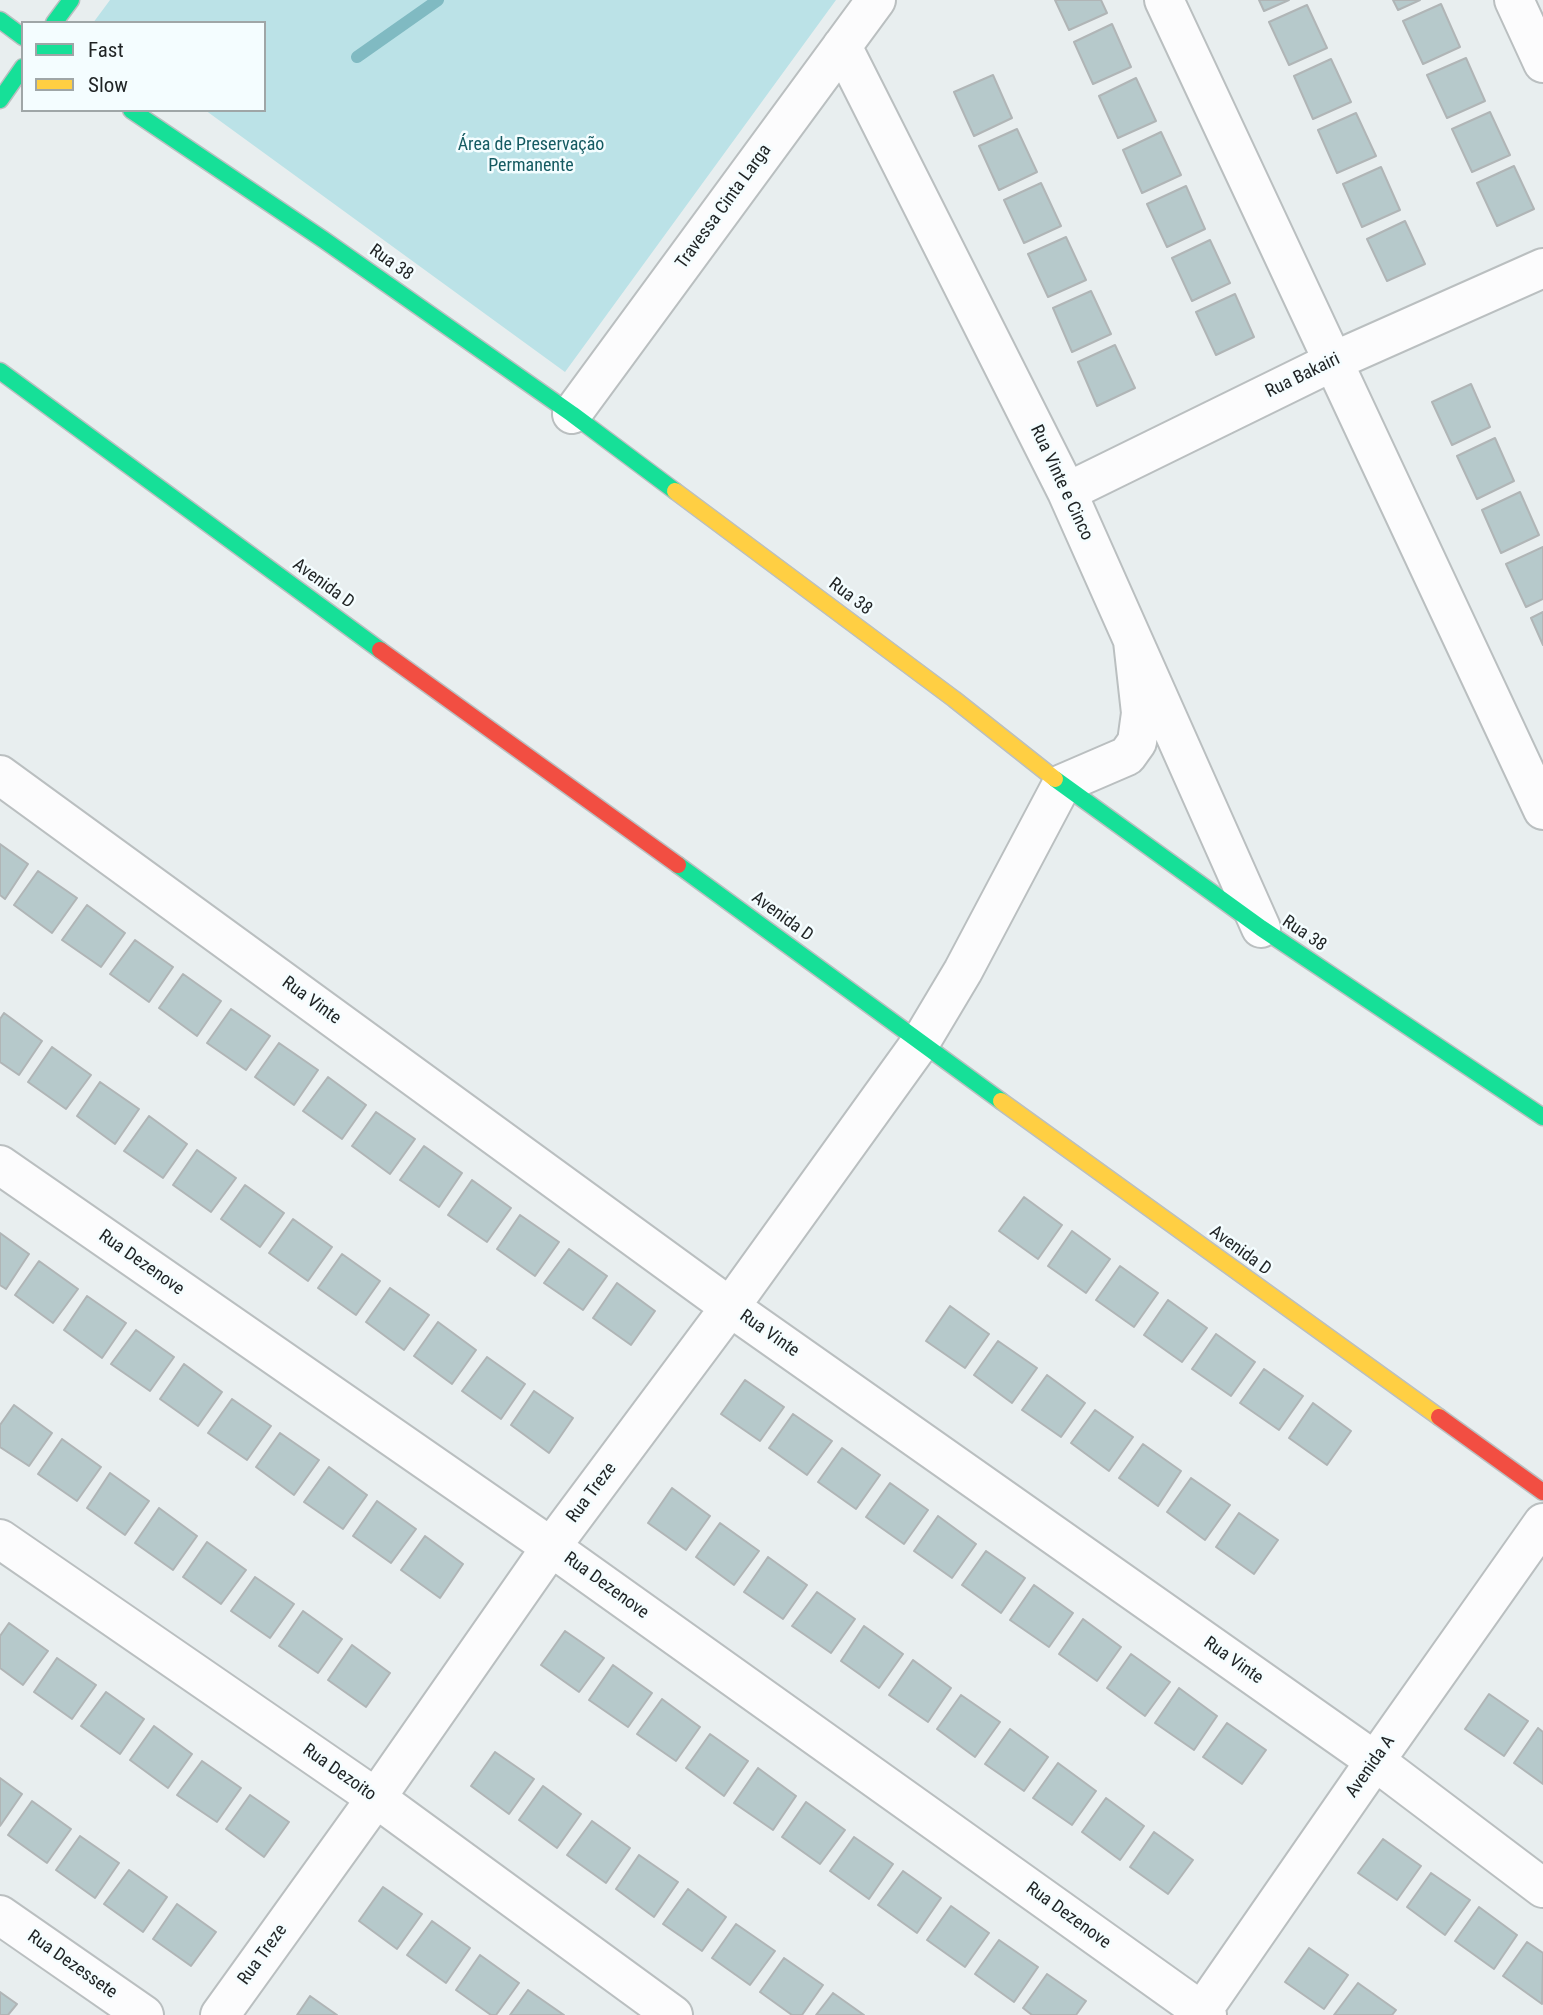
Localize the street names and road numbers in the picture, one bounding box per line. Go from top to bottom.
street label: Travessa Cinta Larga [672,141,776,273]
street label: Rua 38 [365,240,417,286]
street label: Rua Bakairi [1262,349,1344,403]
street label: Rua Vinte e Cinco [1025,422,1097,544]
street label: Avenida D [288,554,358,614]
street label: Rua 38 [824,574,876,620]
street label: Avenida D [747,887,817,947]
street label: Rua 38 [1278,911,1330,957]
street label: Rua Vinte [277,972,345,1030]
street label: Avenida D [1205,1221,1275,1281]
street label: Rua Dezenove [94,1226,188,1300]
street label: Rua Vinte [735,1306,803,1362]
street label: Rua Treze [562,1459,622,1527]
street label: Rua Dezenove [559,1548,653,1624]
street label: Rua Vinte [1199,1633,1267,1689]
street label: Avenida A [1342,1732,1400,1802]
street label: Rua Dezoito [298,1740,380,1806]
street label: Rua Dezenove [1021,1878,1115,1954]
street label: Rua Treze [234,1920,292,1990]
street label: Rua Dezessete [23,1926,121,2004]

